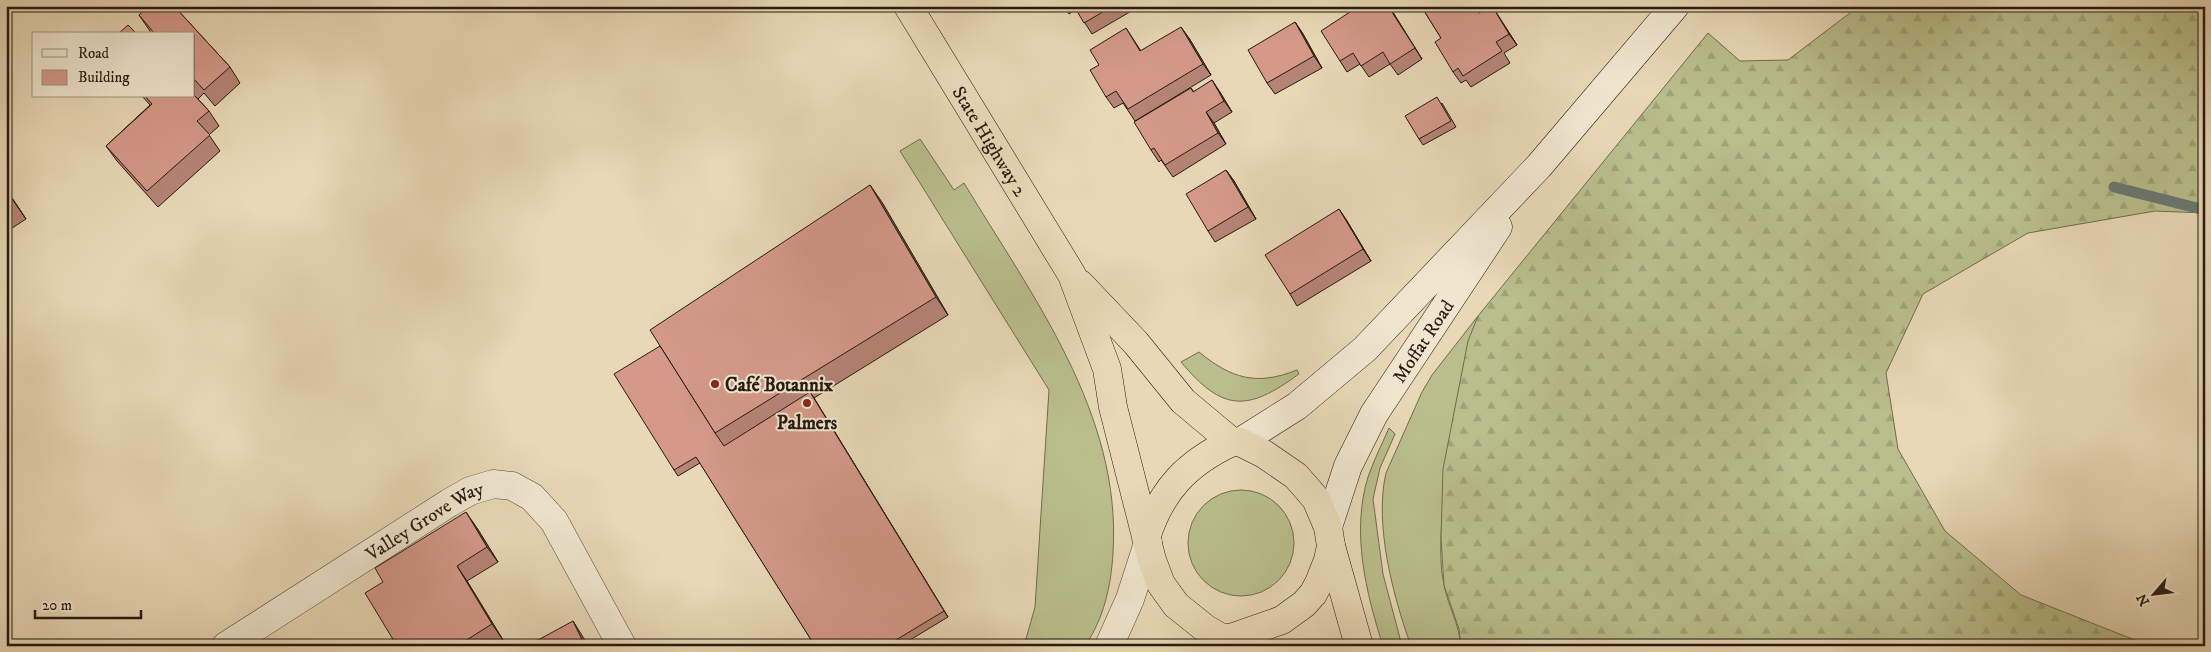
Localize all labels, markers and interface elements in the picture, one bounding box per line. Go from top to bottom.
legend [32,32,195,98]
text: Road [78,44,110,63]
text: Building [78,68,130,87]
street label: State Highway 2 [947,82,1032,201]
street label: Moffat Road [1388,296,1460,388]
place label: Café Botannix [725,374,834,397]
marker: Café Botannix [709,378,721,390]
marker: Palmers [801,397,813,409]
place label: Palmers [777,412,838,435]
street label: Valley Grove Way [361,477,487,567]
north arrow [2128,570,2178,620]
scale bar [35,587,141,619]
text: N [2133,590,2154,609]
text: 20 m [42,596,72,615]

